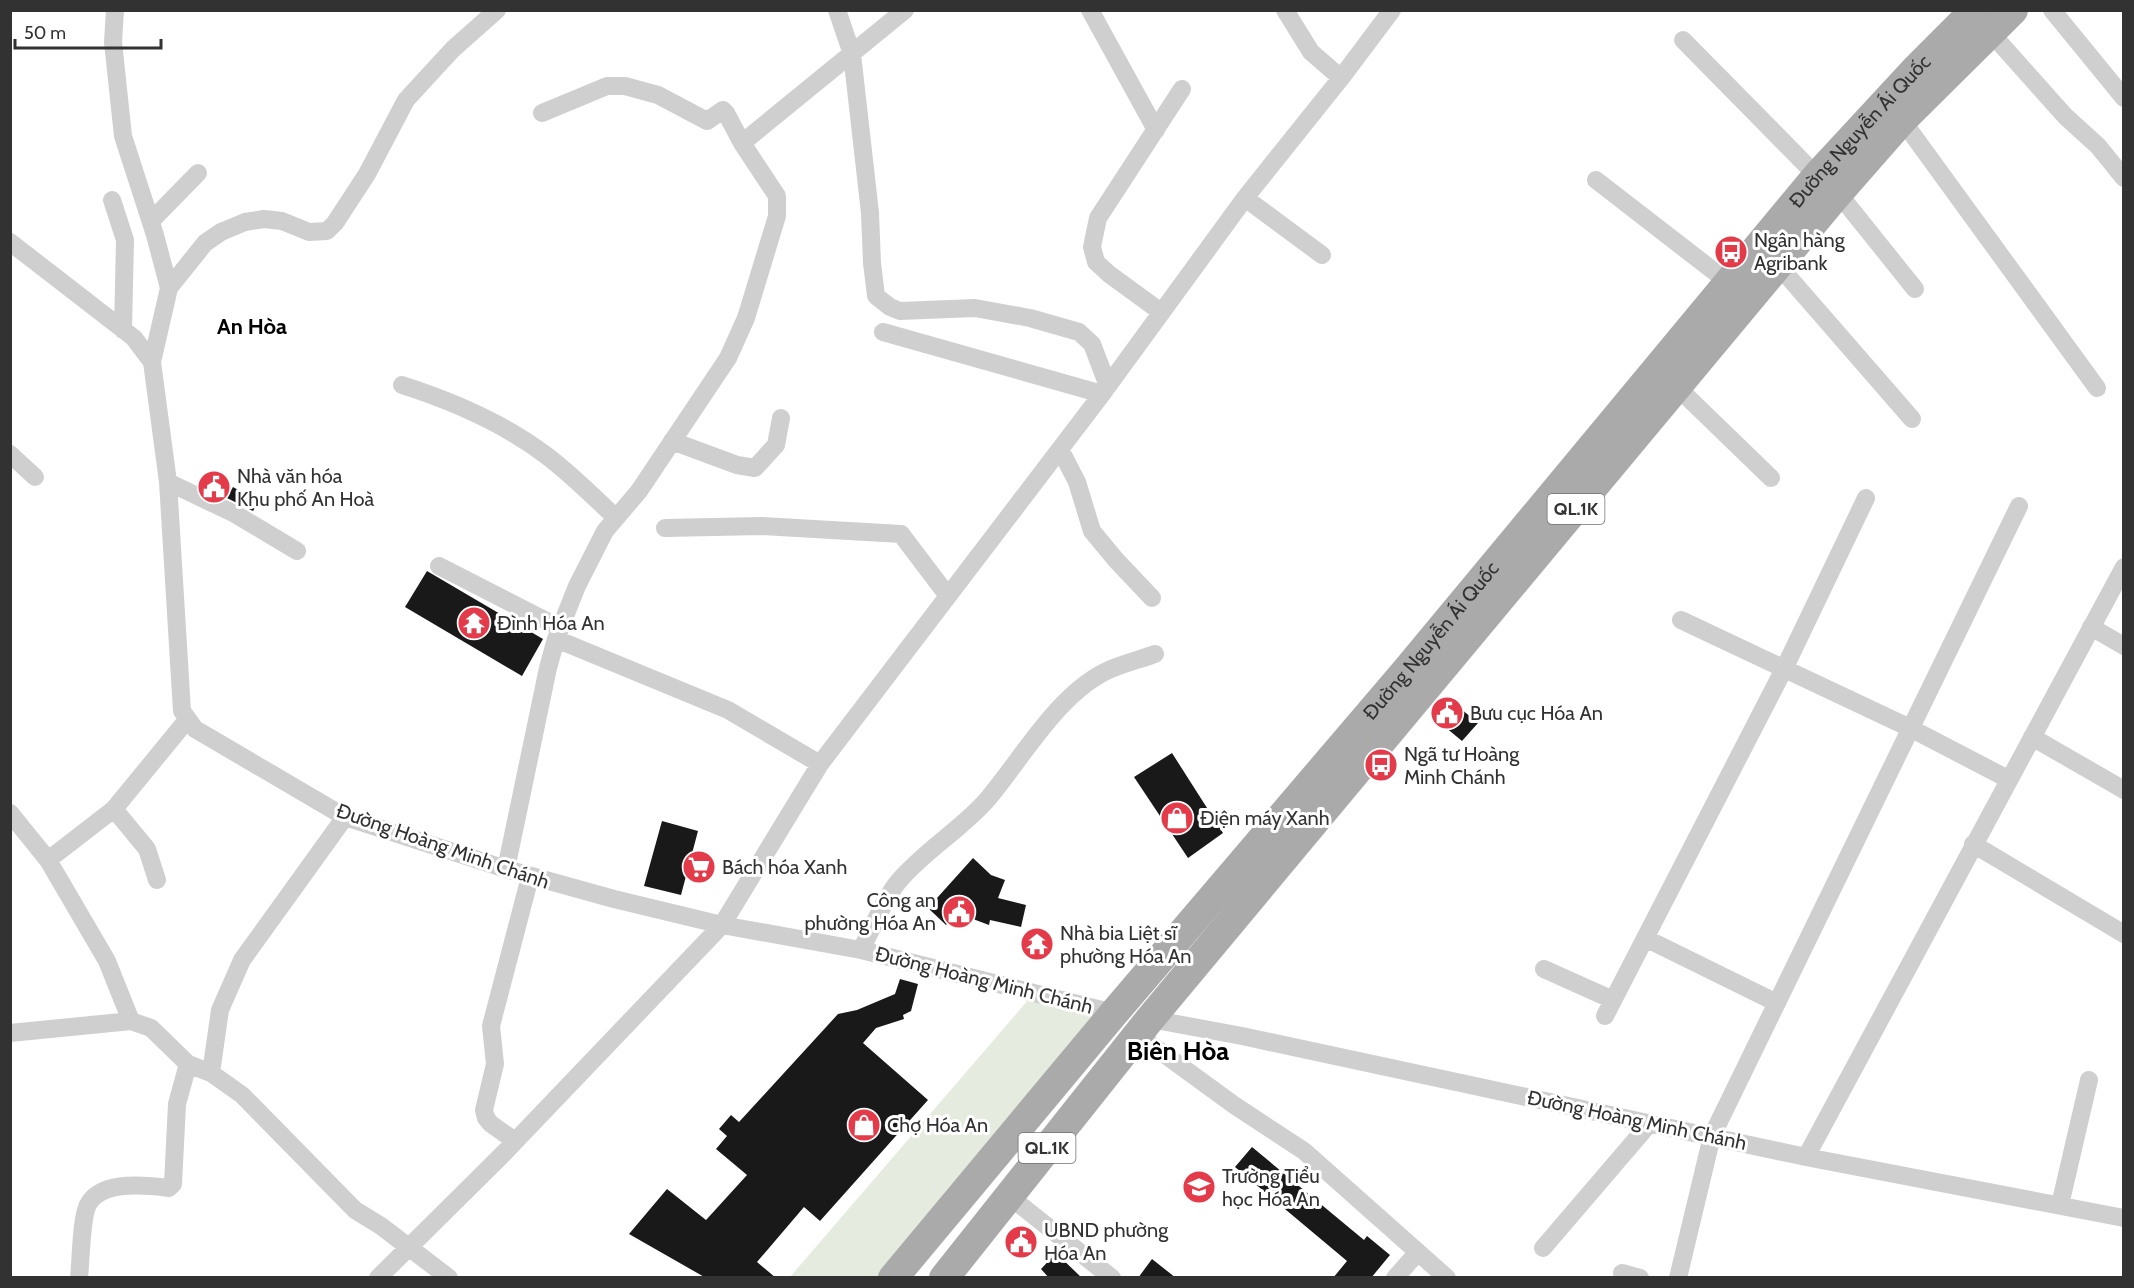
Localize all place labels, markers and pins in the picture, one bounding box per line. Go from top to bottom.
place label: Ngân hàng Agribank [1754,228,1846,275]
bus stop icon: Ngân hàng Agribank [1713,234,1749,270]
place label: Nhà văn hóa Khu phố An Hoà [237,464,374,511]
public building icon: Nhà văn hóa Khu phố An Hoà [196,469,232,505]
temple icon: Đình Hóa An [456,605,492,641]
place label: Đình Hóa An [497,611,605,635]
public building icon: Bưu cục Hóa An [1429,695,1465,731]
place label: Bưu cục Hóa An [1470,701,1603,725]
place label: Ngã tư Hoàng Minh Chánh [1404,742,1520,789]
bus stop icon: Ngã tư Hoàng Minh Chánh [1363,747,1399,783]
shop icon: Điện máy Xanh [1159,800,1195,836]
place label: Điện máy Xanh [1200,806,1330,830]
supermarket icon: Bách hóa Xanh [681,849,717,885]
place label: Bách hóa Xanh [722,855,847,879]
place label: Công an phường Hóa An [804,888,936,935]
public building icon: Công an phường Hóa An [941,894,977,930]
place label: Nhà bia Liệt sĩ phường Hóa An [1060,921,1192,968]
temple icon: Nhà bia Liệt sĩ phường Hóa An [1019,926,1055,962]
shop icon: Chợ Hóa An [846,1107,882,1143]
place label: Chợ Hóa An [887,1113,988,1137]
place label: Trường Tiểu học Hóa An [1222,1164,1320,1211]
school or university icon: Trường Tiểu học Hóa An [1181,1169,1217,1205]
place label: UBND phường Hóa An [1044,1218,1169,1265]
public building icon: UBND phường Hóa An [1003,1224,1039,1260]

